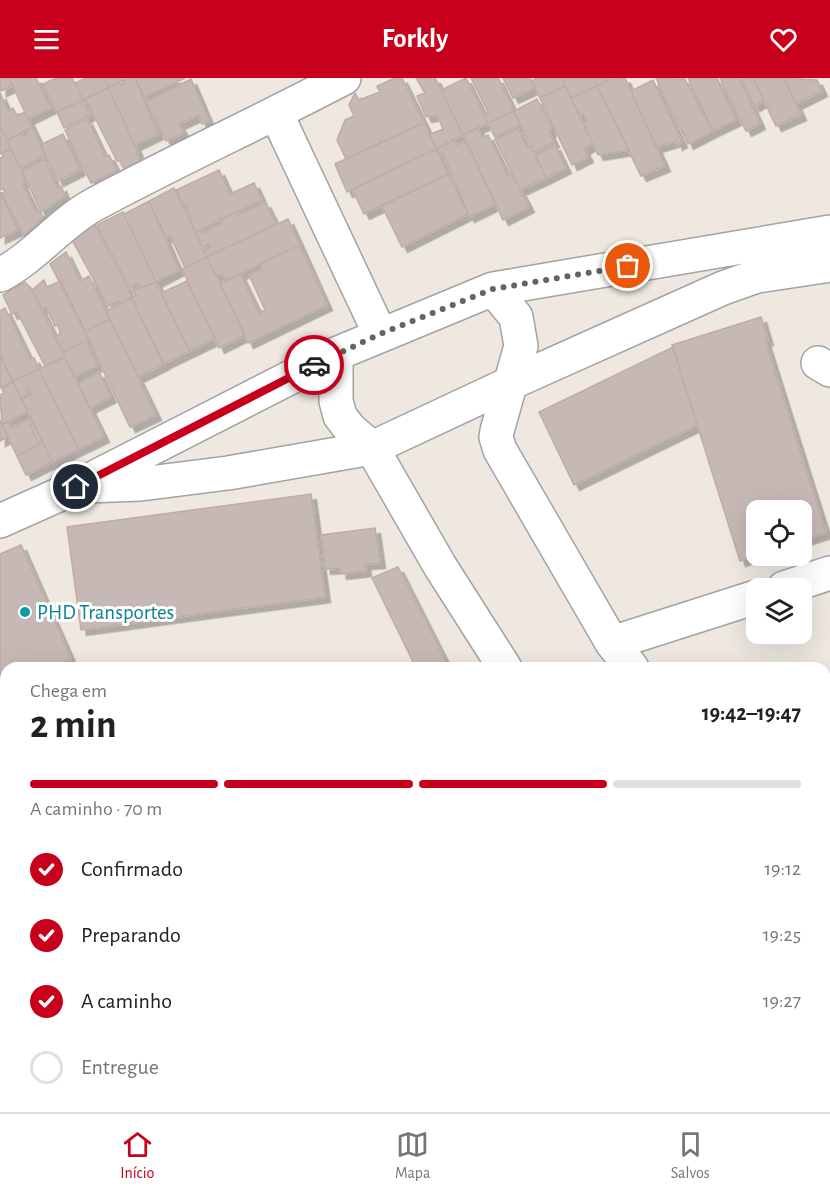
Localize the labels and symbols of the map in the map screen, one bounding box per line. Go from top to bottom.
pin [602,240,653,291]
courier [284,335,344,395]
pin [50,461,101,512]
place label: PHD Transportes [37,602,174,623]
marker: PHD Transportes [18,605,32,619]

